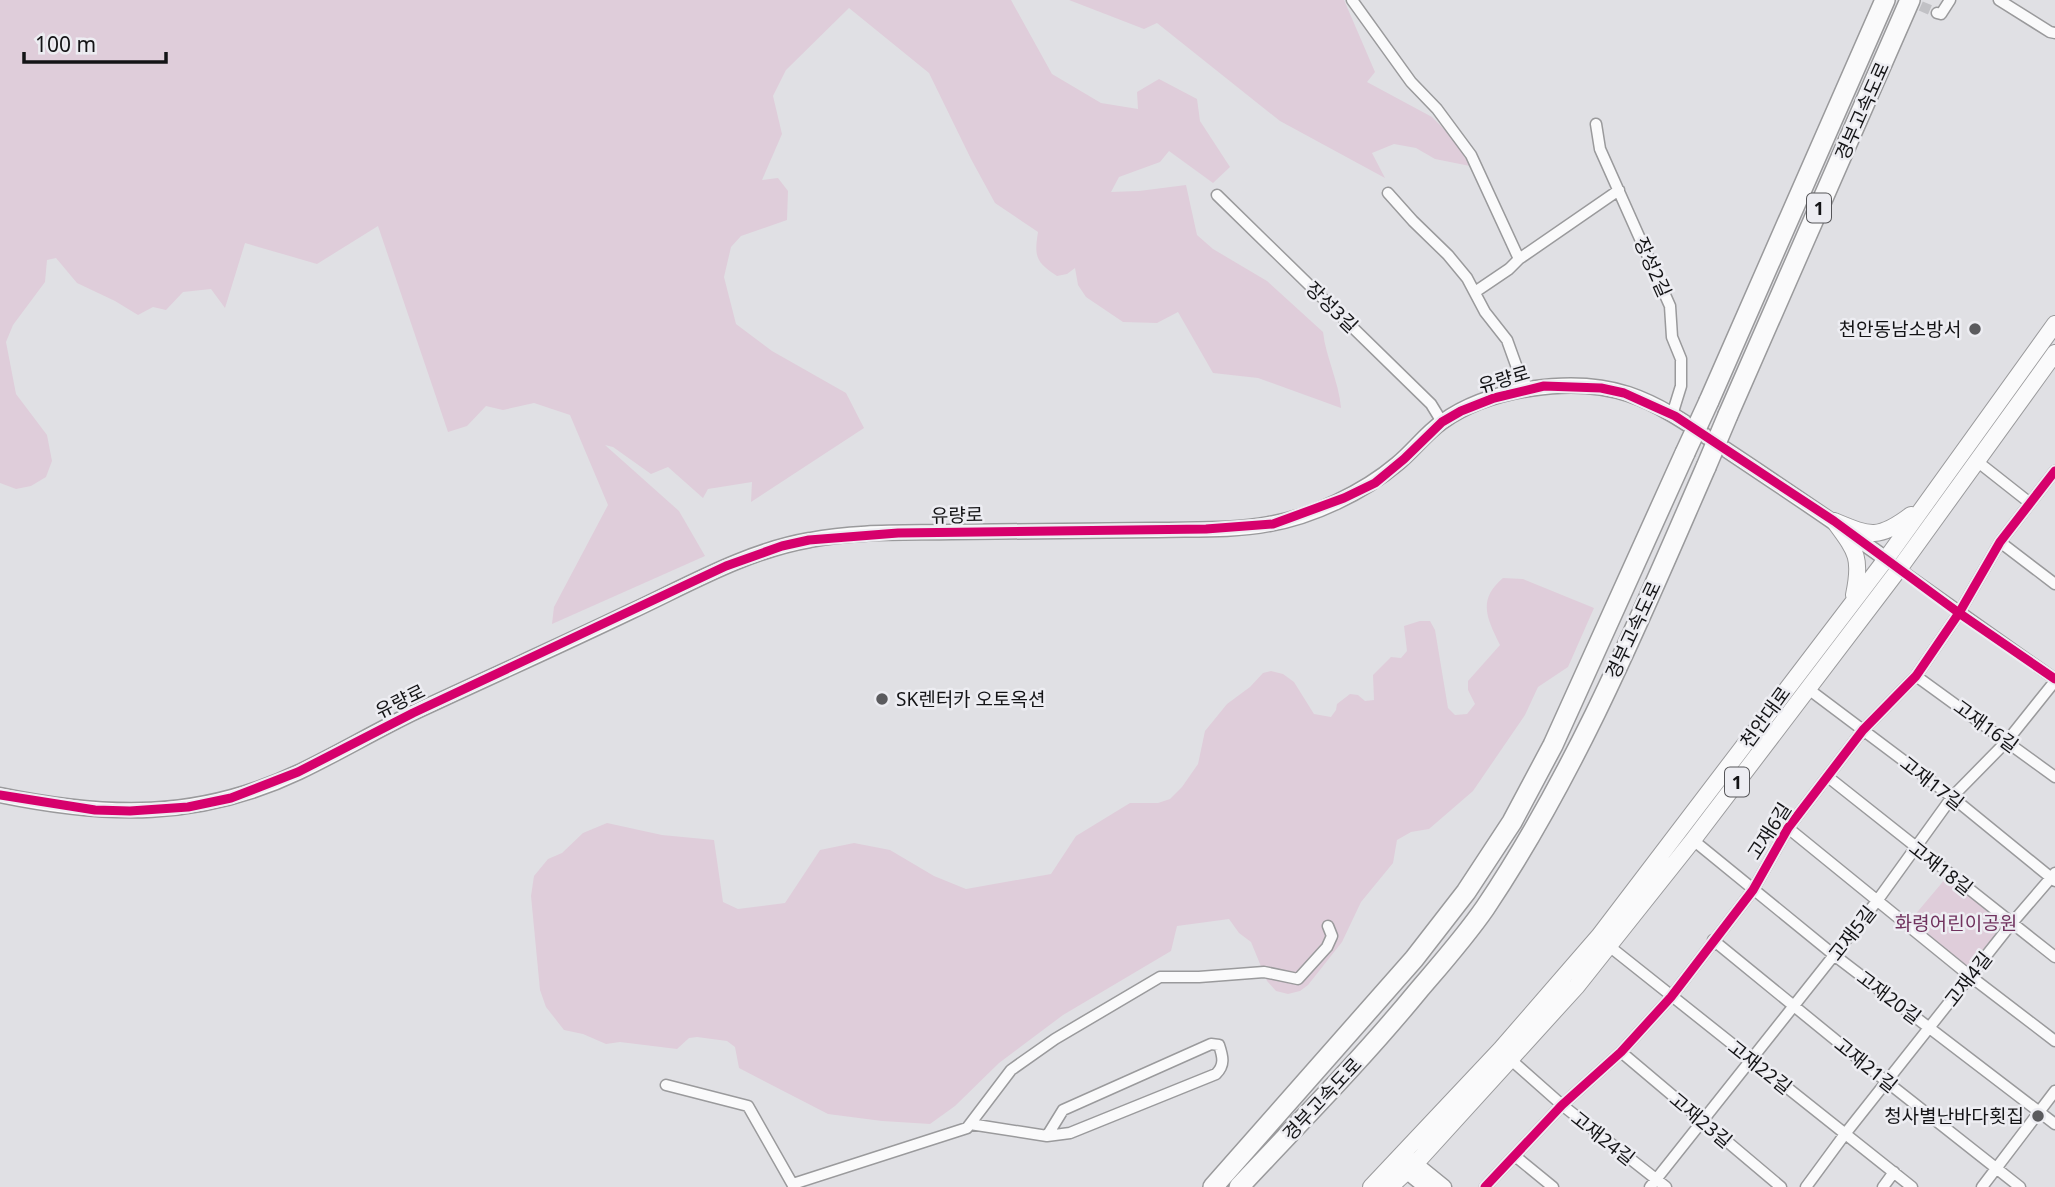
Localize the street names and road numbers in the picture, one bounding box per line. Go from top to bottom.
street label: 경부고속도로 [1829,58,1895,164]
road number: 1 [1807,194,1831,223]
street label: 장성2길 [1628,233,1678,301]
street label: 장성3길 [1300,276,1364,338]
street label: 유량로 [1475,359,1533,399]
street label: 유량로 [931,502,983,528]
street label: 경부고속도로 [1599,577,1667,683]
street label: 유량로 [371,678,429,724]
street label: 천안대로 [1734,681,1796,753]
street label: 고재16길 [1948,694,2024,758]
street label: 고재17길 [1895,750,1969,816]
road number: 1 [1725,768,1749,796]
street label: 고재6길 [1741,797,1797,865]
street label: 고재18길 [1904,835,1978,901]
street label: 고재5길 [1822,900,1882,966]
street label: 고재4길 [1938,946,1998,1012]
street label: 고재20길 [1852,964,1926,1030]
street label: 고재21길 [1829,1032,1903,1098]
street label: 고재22길 [1723,1034,1797,1100]
street label: 경부고속도로 [1277,1052,1367,1146]
street label: 고재23길 [1664,1086,1738,1154]
street label: 고재24길 [1566,1105,1640,1171]

